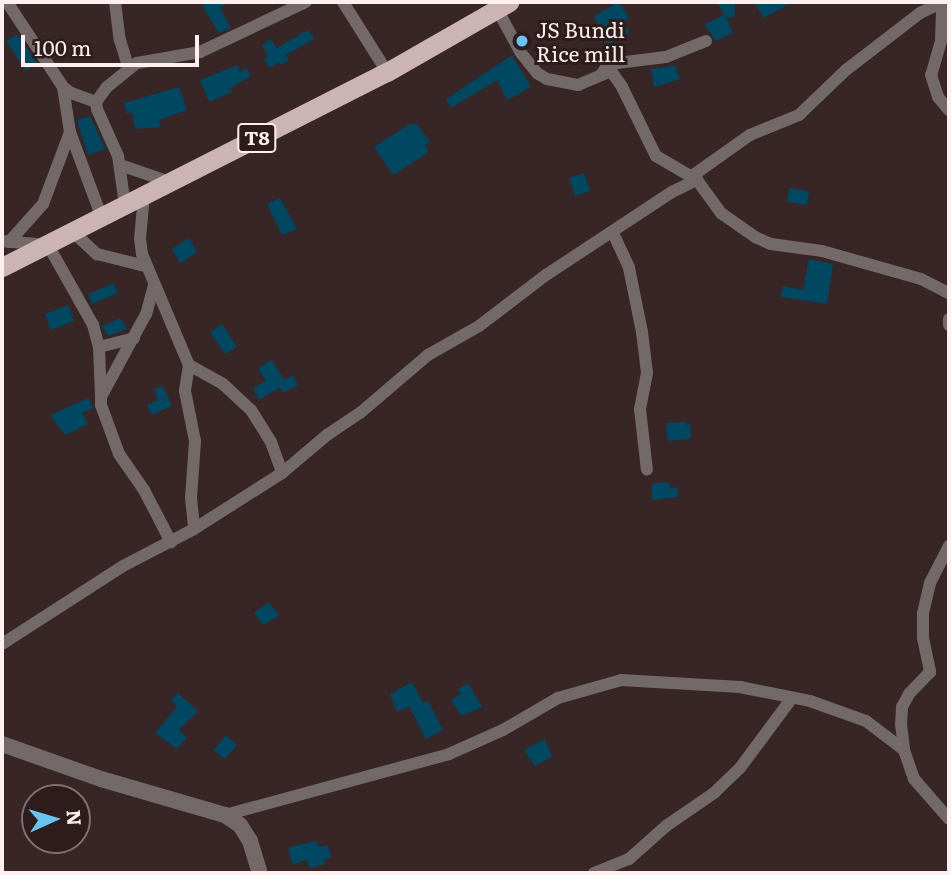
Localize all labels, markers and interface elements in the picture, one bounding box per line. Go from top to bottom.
place label: JS Bundi Rice mill [536,16,625,66]
scale bar [24,21,203,65]
text: 100 m [34,31,91,62]
marker: JS Bundi Rice mill [514,33,530,49]
road number: T8 [236,122,278,154]
north arrow [21,784,91,854]
text: N [60,809,89,827]

